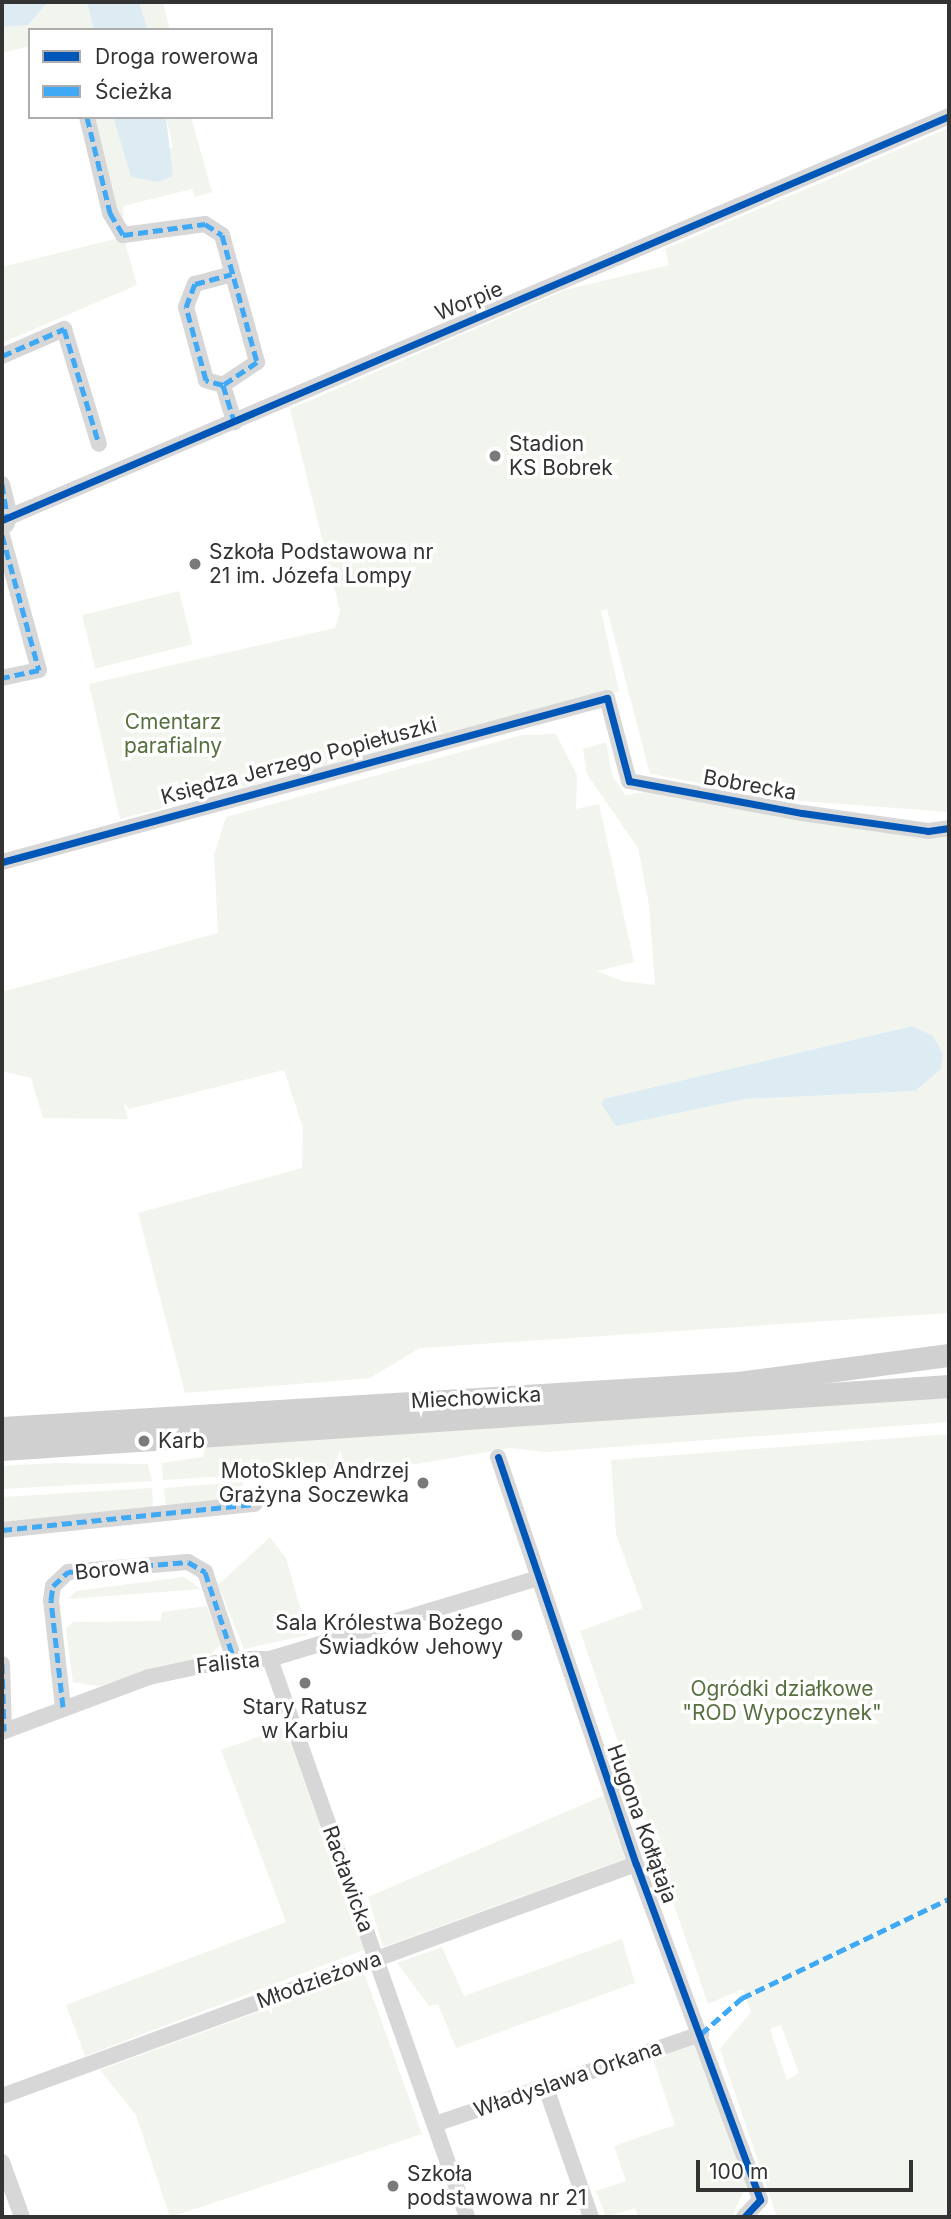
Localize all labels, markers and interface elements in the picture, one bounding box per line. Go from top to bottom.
legend [28,28,273,119]
text: Droga rowerowa [95,44,258,69]
text: Ścieżka [95,79,172,104]
street label: Worpie [432,276,506,326]
place label: Stadion KS Bobrek [509,431,613,481]
marker: Stadion KS Bobrek [487,448,503,464]
place label: Szkoła Podstawowa nr 21 im. Józefa Lompy [209,539,433,589]
marker: Szkoła Podstawowa nr 21 im. Józefa Lompy [187,556,203,572]
park label: Cmentarz parafialny [124,709,222,759]
street label: Księdza Jerzego Popiełuszki [158,712,440,810]
street label: Bobrecka [701,764,799,806]
street label: Miechowicka [410,1382,542,1414]
place label: Karb [158,1428,205,1454]
marker: Karb [136,1433,152,1449]
place label: MotoSklep Andrzej Grażyna Soczewka [219,1458,409,1508]
marker: MotoSklep Andrzej Grażyna Soczewka [415,1475,431,1491]
street label: Borowa [73,1553,151,1585]
place label: Sala Królestwa Bożego Świadków Jehowy [275,1610,503,1660]
marker: Sala Królestwa Bożego Świadków Jehowy [509,1627,525,1643]
street label: Falista [195,1647,261,1679]
marker: Stary Ratusz w Karbiu [297,1675,313,1691]
park label: Ogródki działkowe "ROD Wypoczynek" [682,1676,882,1726]
place label: Stary Ratusz w Karbiu [242,1694,368,1744]
street label: Hugona Kołłątaja [602,1741,682,1907]
street label: Racławicka [317,1822,379,1936]
street label: Młodzieżowa [253,1946,385,2014]
street label: Władyslawa Orkana [471,2035,665,2123]
scale bar [699,2146,916,2190]
text: 100 m [709,2159,768,2184]
place label: Szkoła podstawowa nr 21 [407,2161,587,2211]
marker: Szkoła podstawowa nr 21 [385,2178,401,2194]

